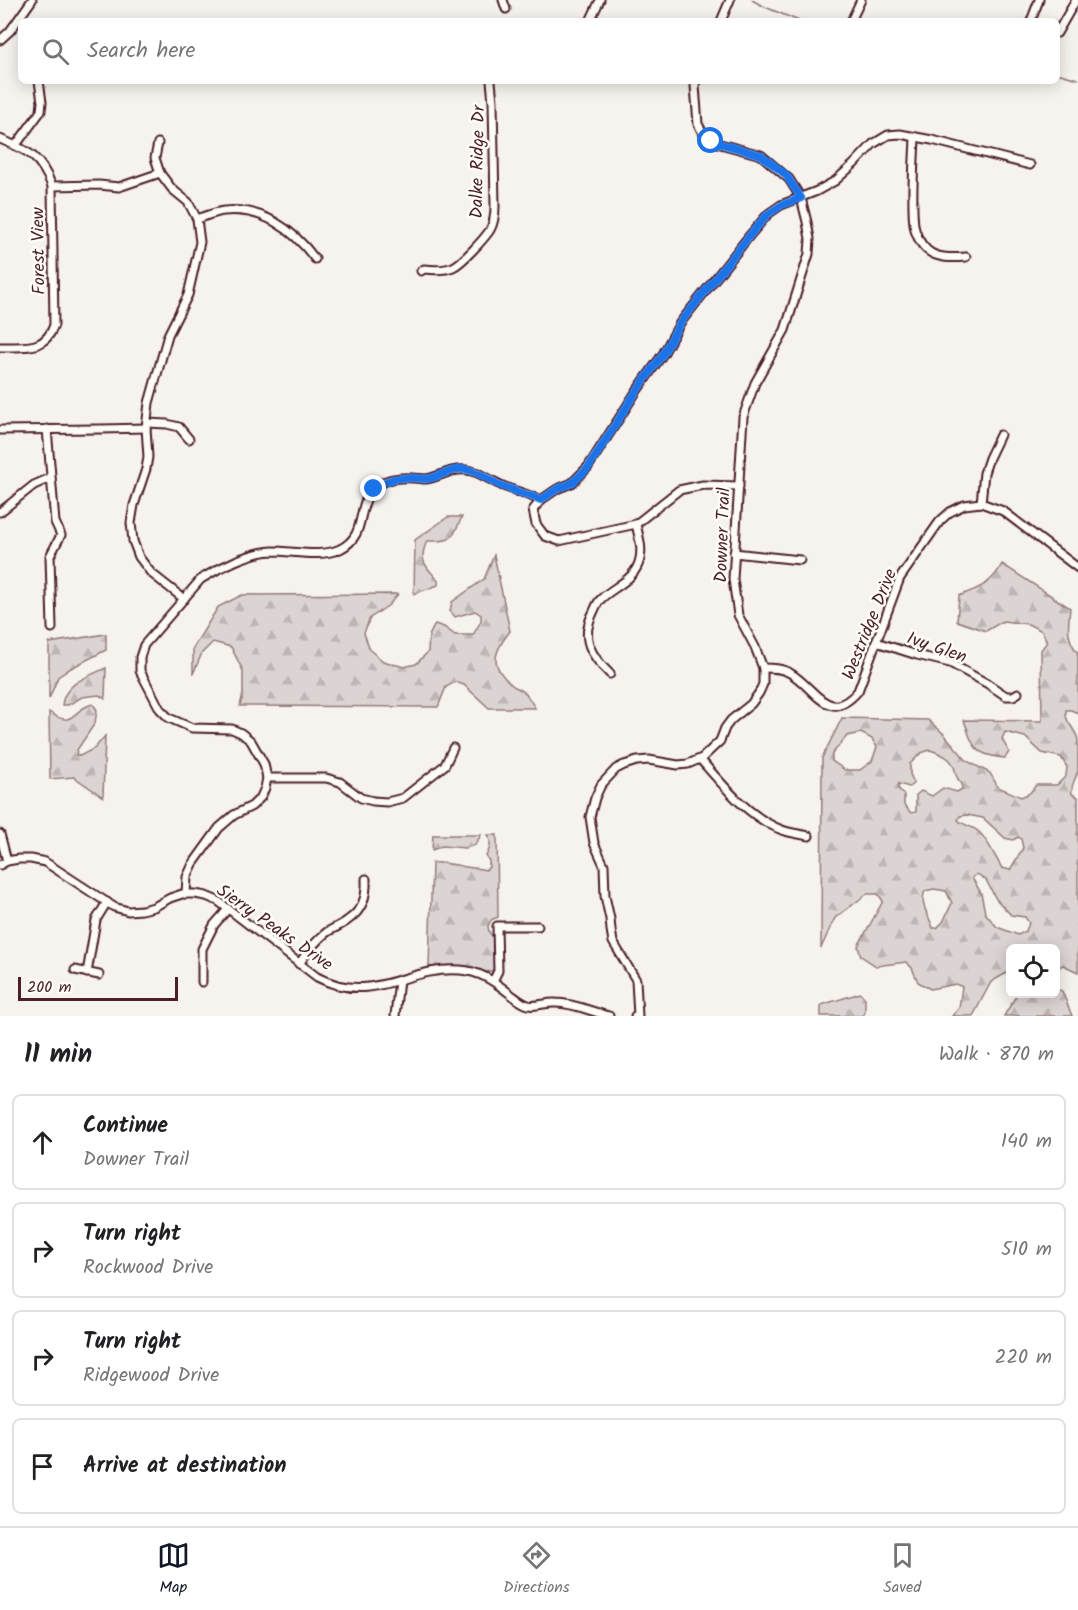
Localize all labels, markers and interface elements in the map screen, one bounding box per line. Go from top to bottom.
search box [18,18,1060,84]
text: Search here [87,34,195,69]
icon: search [39,35,72,68]
street label: Dalke Ridge Dr [463,104,494,219]
route start [697,127,723,153]
street label: Forest View [24,206,55,295]
route end [360,475,386,501]
street label: Downer Trail [707,486,740,583]
street label: Westridge Drive [835,565,906,684]
street label: Ivy Glen [903,625,971,672]
street label: Sierry Peaks Drive [210,877,338,979]
map controls [1006,944,1060,998]
button: locate [1006,944,1060,998]
scale bar [18,974,178,1001]
text: 200 m [27,975,71,1000]
text: 11 min [24,1034,92,1076]
text: Walk · 870 m [939,1039,1054,1071]
text: Continue [83,1109,168,1144]
icon: ahead [26,1126,59,1159]
text: 140 m [1001,1126,1052,1158]
text: Downer Trail [83,1144,189,1176]
text: Turn right [83,1217,181,1252]
icon: right [26,1234,59,1267]
text: 510 m [1001,1234,1052,1266]
text: Rockwood Drive [83,1252,213,1284]
text: Turn right [83,1325,181,1360]
icon: right [26,1342,59,1375]
text: 220 m [995,1342,1052,1374]
text: Ridgewood Drive [83,1360,219,1392]
text: Arrive at destination [83,1449,286,1484]
icon: arrive [26,1450,59,1483]
tab: Map [157,1539,190,1600]
tab: Directions [503,1539,570,1600]
tab: Saved [883,1539,921,1600]

